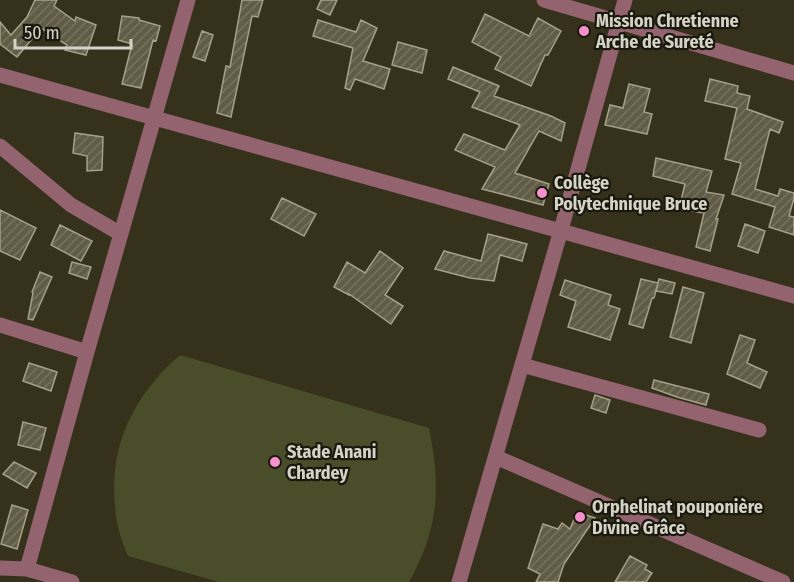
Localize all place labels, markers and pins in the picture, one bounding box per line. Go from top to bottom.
place label: Mission Chretienne Arche de Sureté [595,10,739,53]
marker: Mission Chretienne Arche de Sureté [577,24,591,38]
place label: Collège Polytechnique Bruce [554,172,707,215]
marker: Collège Polytechnique Bruce [535,186,549,200]
place label: Stade Anani Chardey [287,441,376,484]
marker: Stade Anani Chardey [268,455,282,469]
place label: Orphelinat pouponière Divine Grâce [592,496,763,539]
marker: Orphelinat pouponière Divine Grâce [573,510,587,524]

